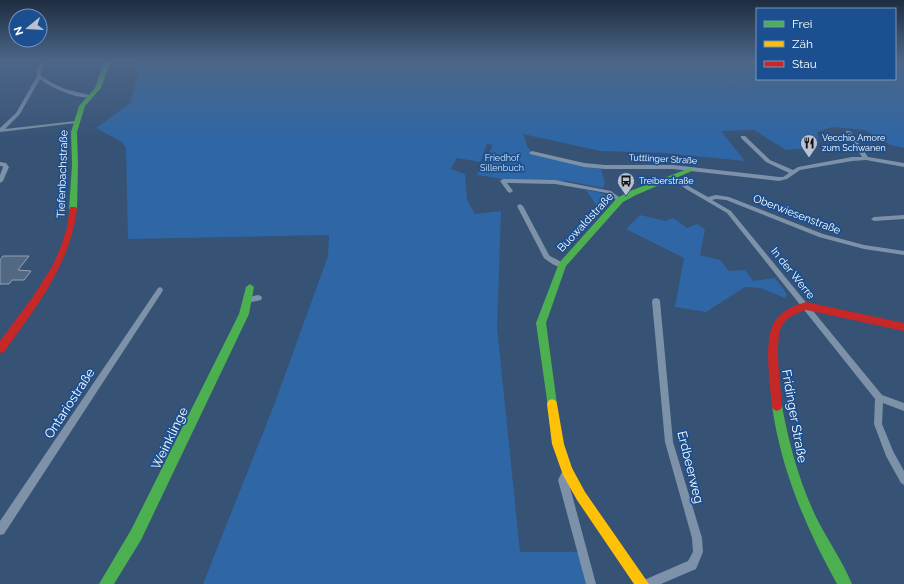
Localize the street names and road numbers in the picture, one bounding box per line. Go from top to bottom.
street label: Tiefenbachstraße [54,129,71,218]
street label: Tuttlinger Straße [629,152,698,166]
street label: Buowaldstraße [555,190,616,255]
street label: Oberwiesenstraße [751,192,843,237]
street label: In der Werre [768,245,818,302]
street label: Ontariostraße [41,365,98,441]
street label: Fridinger Straße [779,368,810,464]
street label: Weinklinge [148,404,191,472]
street label: Erdbeerweg [674,429,707,505]

